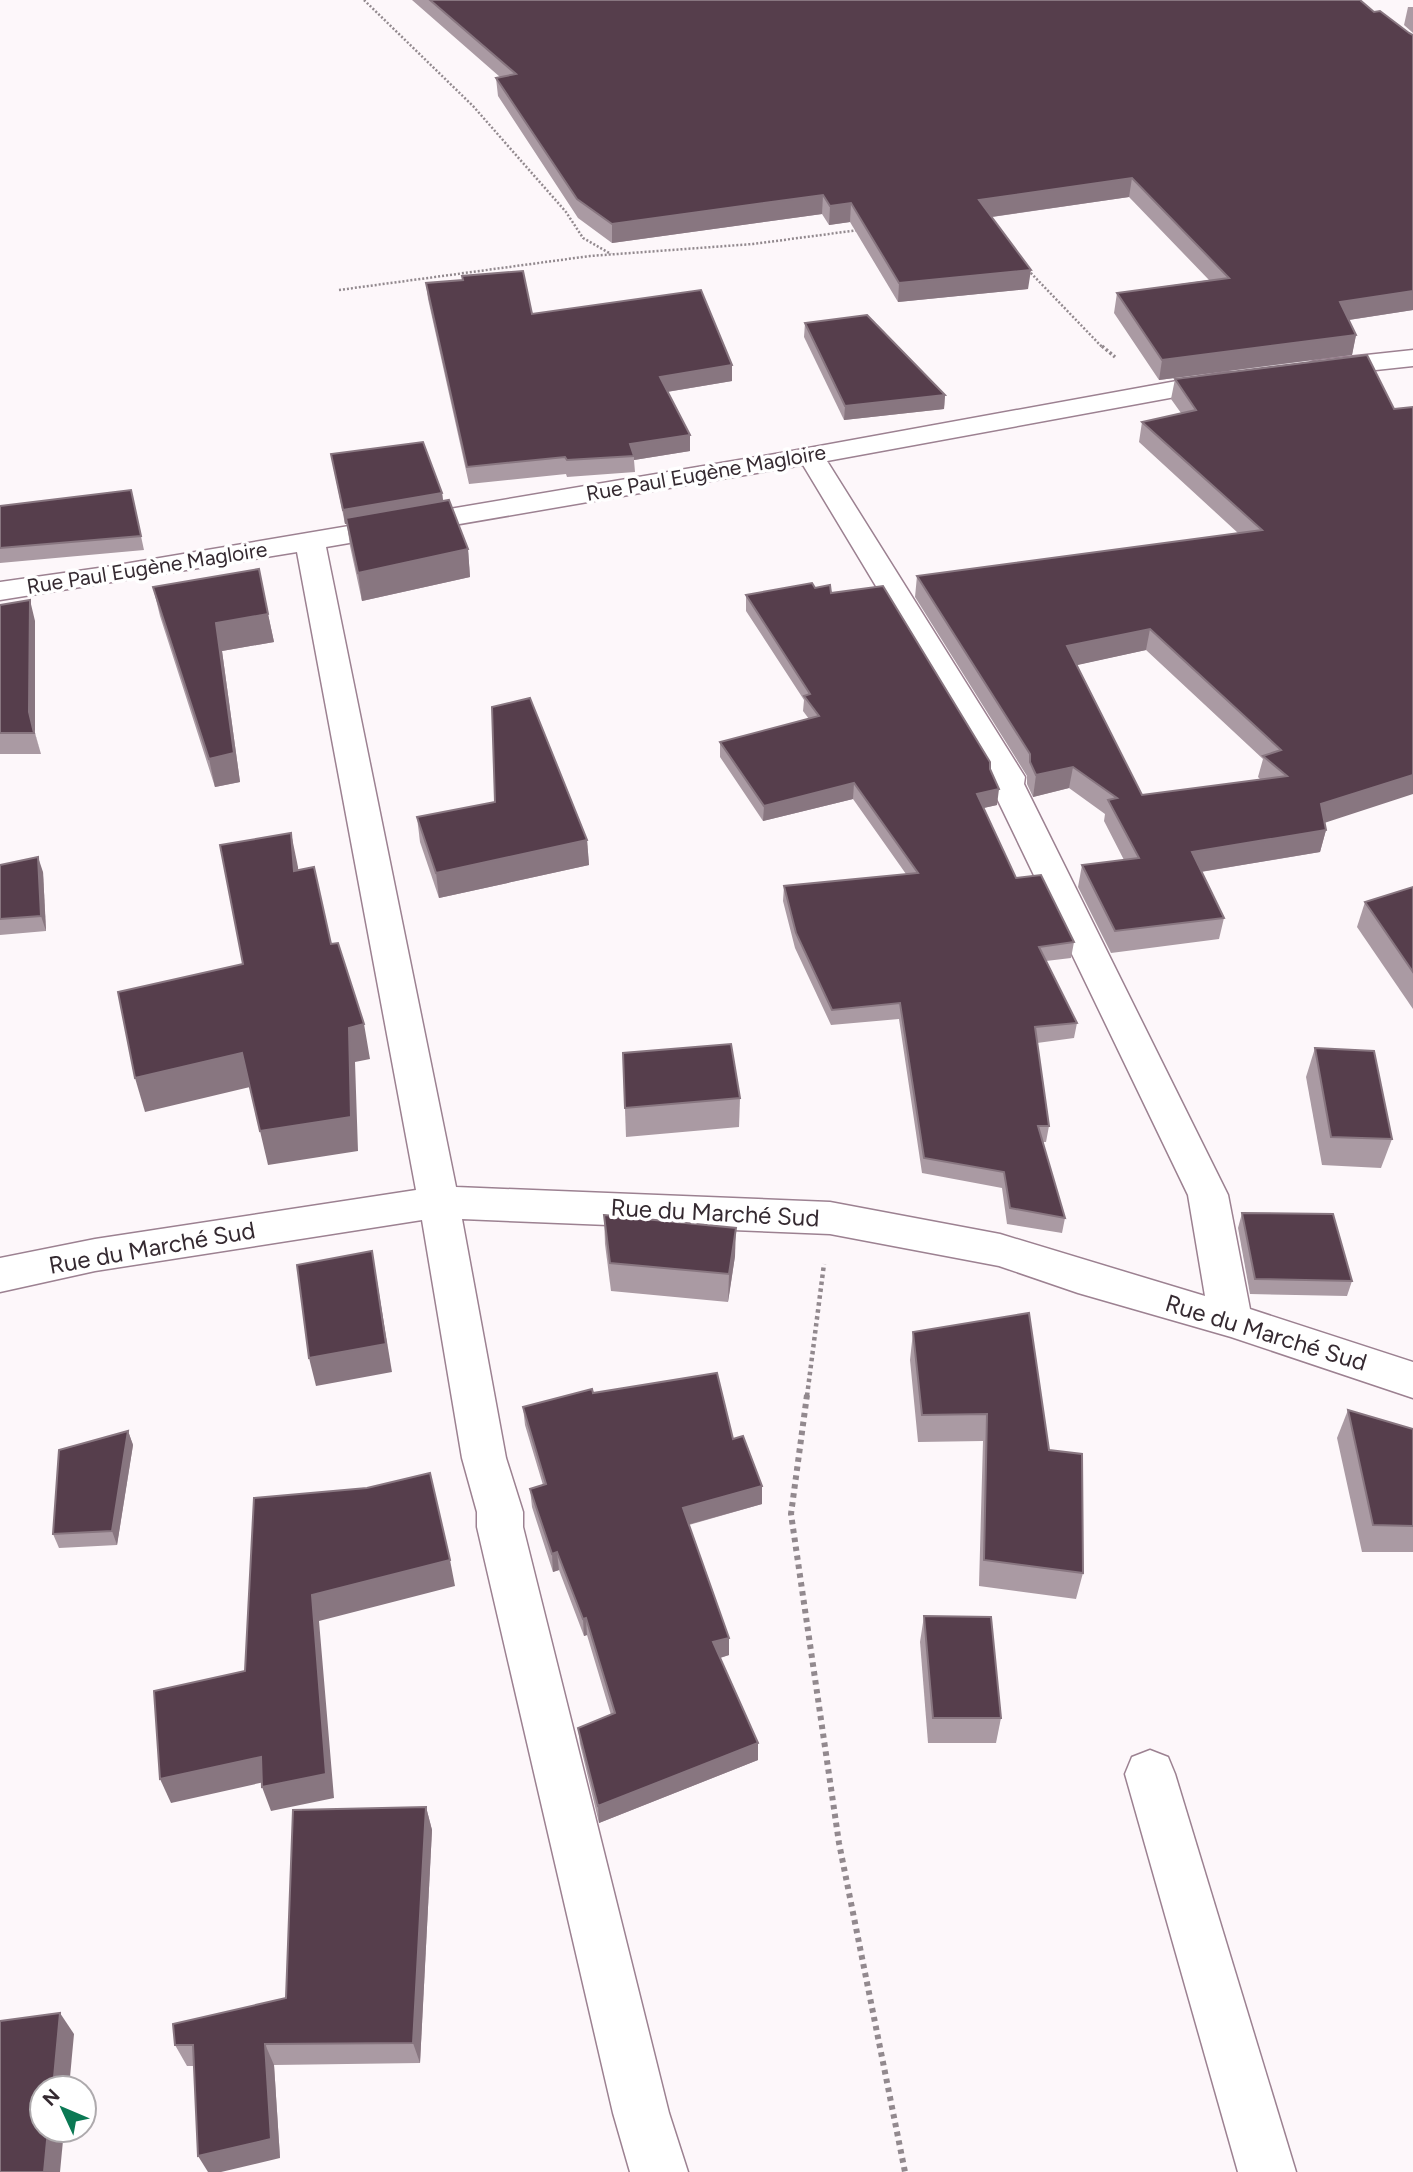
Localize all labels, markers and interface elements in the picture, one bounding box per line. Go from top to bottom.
street label: Rue Paul Eugène Magloire [584,439,828,506]
street label: Rue Paul Eugène Magloire [25,536,269,599]
street label: Rue du Marché Sud [610,1193,820,1232]
street label: Rue du Marché Sud [46,1215,257,1280]
street label: Rue du Marché Sud [1162,1288,1370,1377]
north arrow [28,2074,98,2144]
text: N [38,2084,65,2111]

